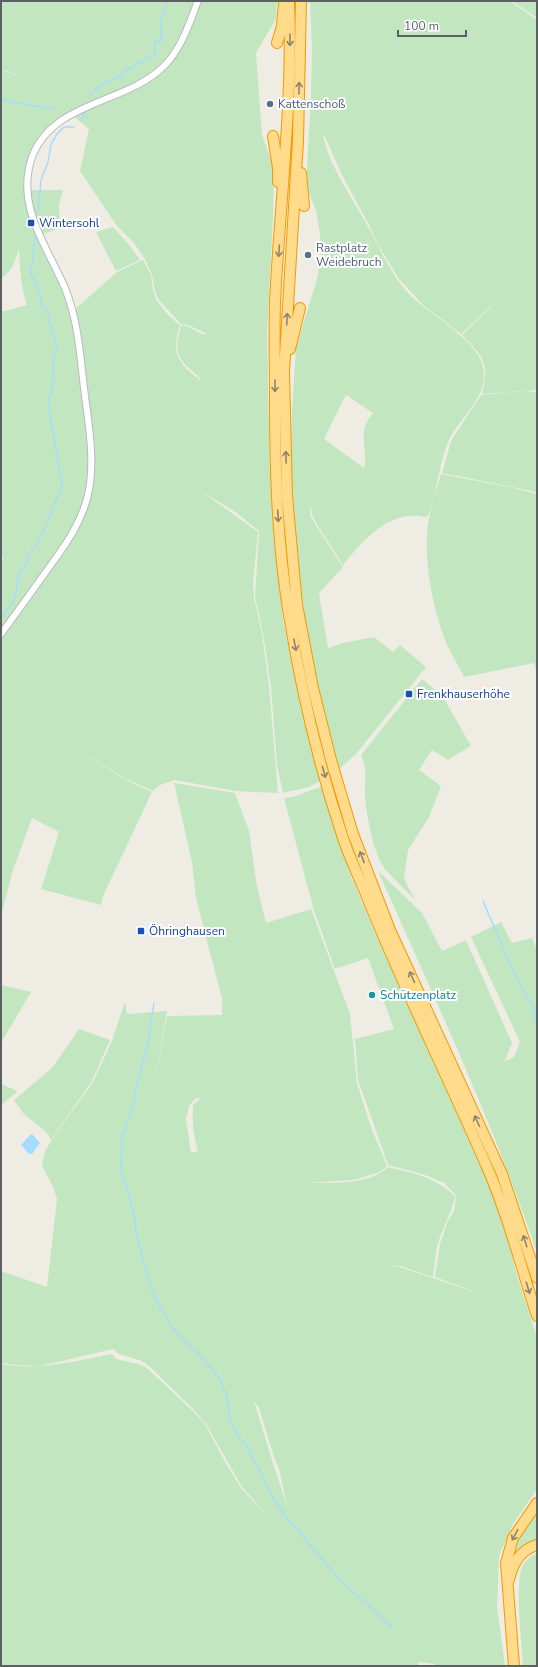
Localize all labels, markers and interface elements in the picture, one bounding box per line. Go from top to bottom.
scale bar [398,12,466,38]
text: 100 m [404,18,439,34]
one-way arrow [286,33,294,46]
one-way arrow [295,82,303,95]
place label: Kattenschoß [278,96,346,112]
marker: Kattenschoß [265,99,275,109]
place label: Wintersohl [39,215,100,231]
marker: Wintersohl [26,218,36,228]
place label: Rastplatz Weidebruch [316,240,381,270]
one-way arrow [275,244,282,257]
marker: Rastplatz Weidebruch [303,250,313,260]
one-way arrow [283,313,291,326]
one-way arrow [271,379,279,392]
one-way arrow [282,451,290,464]
one-way arrow [274,509,282,522]
one-way arrow [291,638,299,651]
place label: Frenkhauserhöhe [417,686,510,702]
marker: Frenkhauserhöhe [404,689,414,699]
one-way arrow [321,765,328,778]
one-way arrow [358,851,366,863]
place label: Öhringhausen [149,923,225,939]
marker: Öhringhausen [136,926,146,936]
one-way arrow [407,971,415,983]
place label: Schützenplatz [380,987,456,1003]
marker: Schützenplatz [367,990,377,1000]
one-way arrow [473,1115,480,1127]
one-way arrow [521,1235,528,1248]
one-way arrow [525,1281,532,1294]
one-way arrow [510,1529,518,1541]

